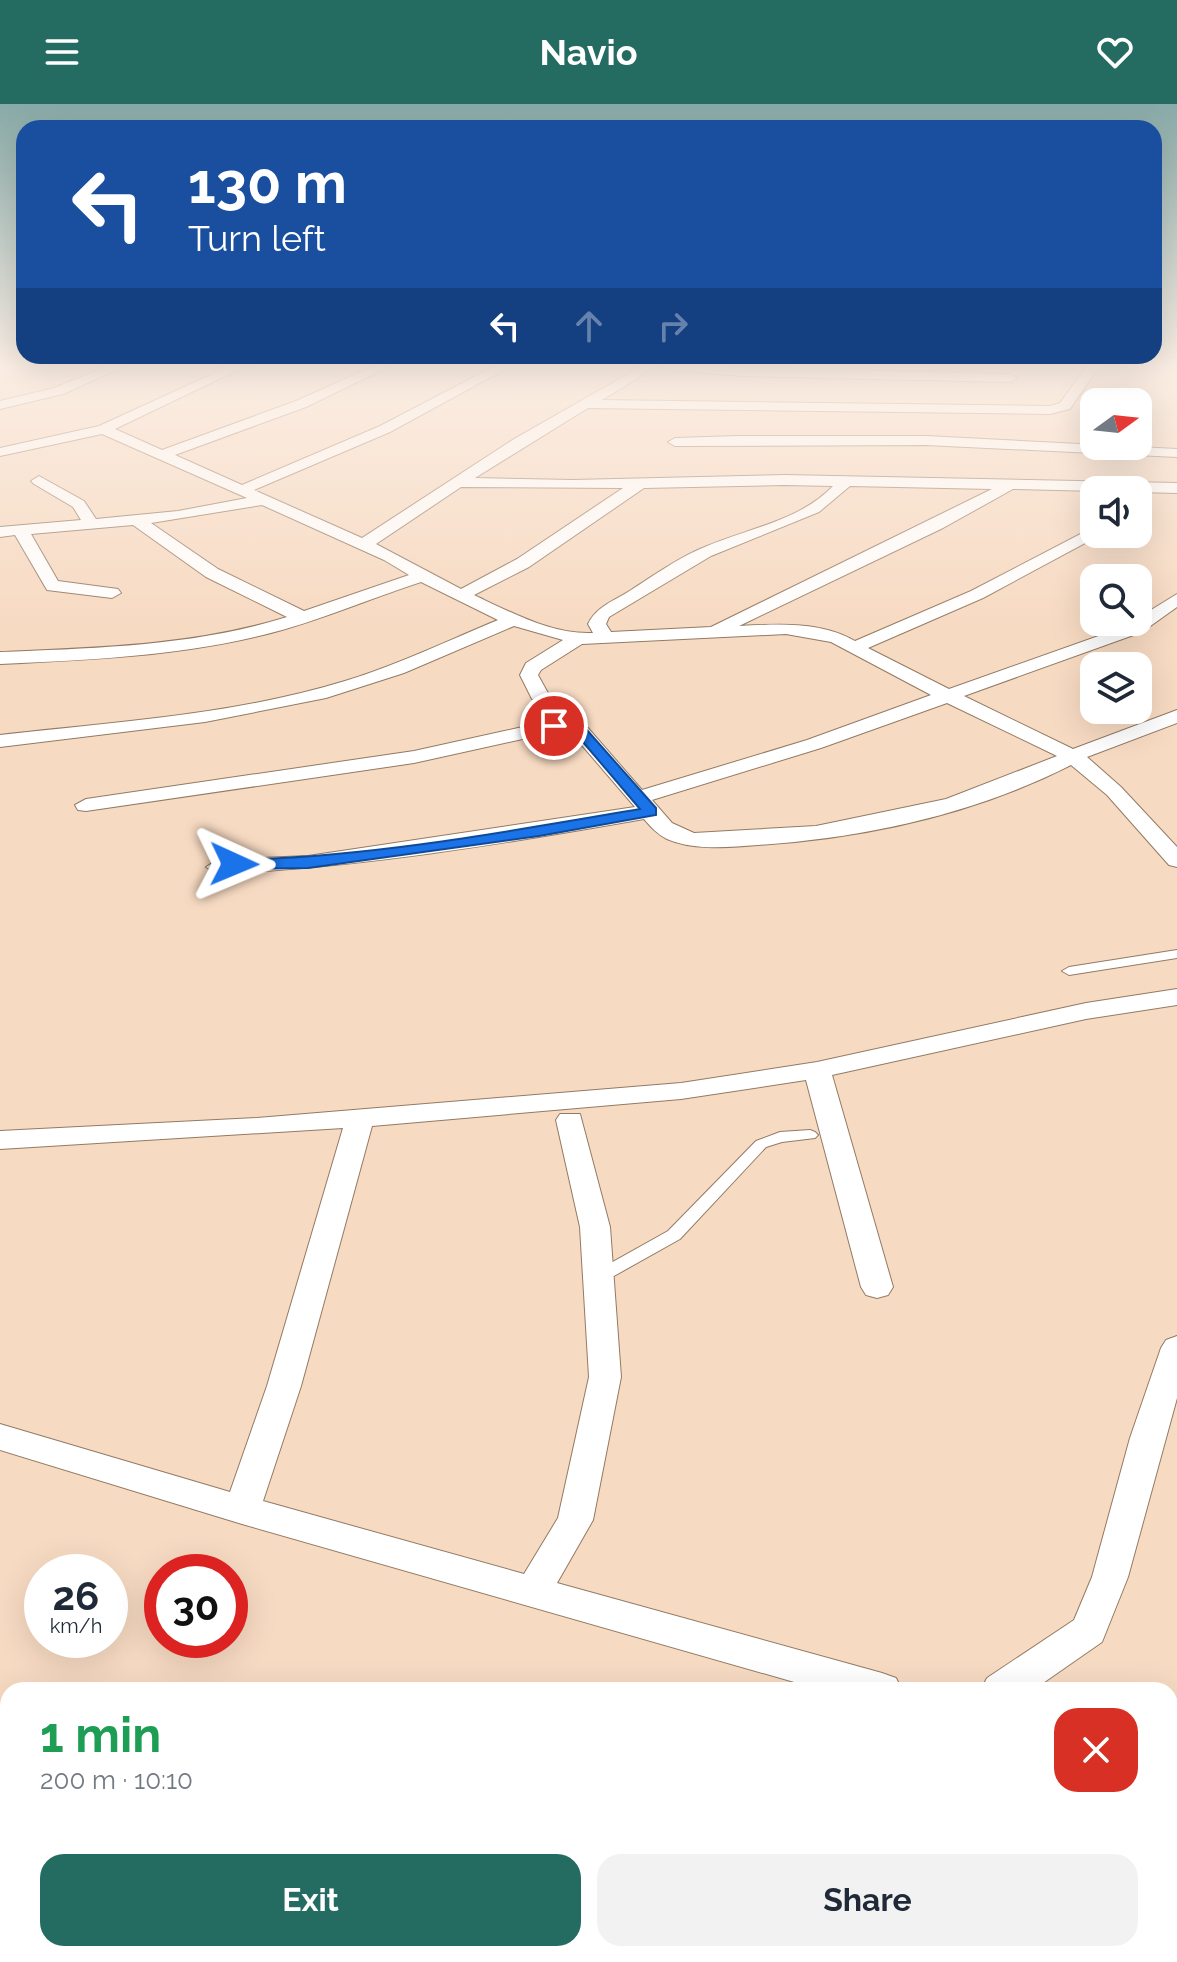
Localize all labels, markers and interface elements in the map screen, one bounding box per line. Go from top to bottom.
icon: menu [40,30,84,74]
icon: heart [1093,30,1137,74]
text: Navio [539,31,638,73]
text: 130 m [188,150,347,216]
icon: left [56,152,160,256]
text: Turn left [188,217,326,259]
icon: left [483,304,527,348]
icon: ahead [567,304,611,348]
icon: right [651,304,695,348]
north arrow [1080,388,1152,460]
map controls [1080,388,1152,724]
button: sound [1080,476,1152,548]
button: search [1080,564,1152,636]
button: layers [1080,652,1152,724]
pin [520,692,588,760]
icon: arrive [532,704,576,748]
position arrow [192,822,276,906]
speed limit sign: 30 [144,1554,248,1658]
text: 26 [53,1572,99,1619]
text: km/h [50,1614,102,1638]
text: 1 min [40,1707,161,1763]
button: close [1054,1708,1138,1792]
text: 200 m · 10:10 [40,1765,193,1795]
button: Exit [40,1854,581,1946]
button: Share [597,1854,1138,1946]

